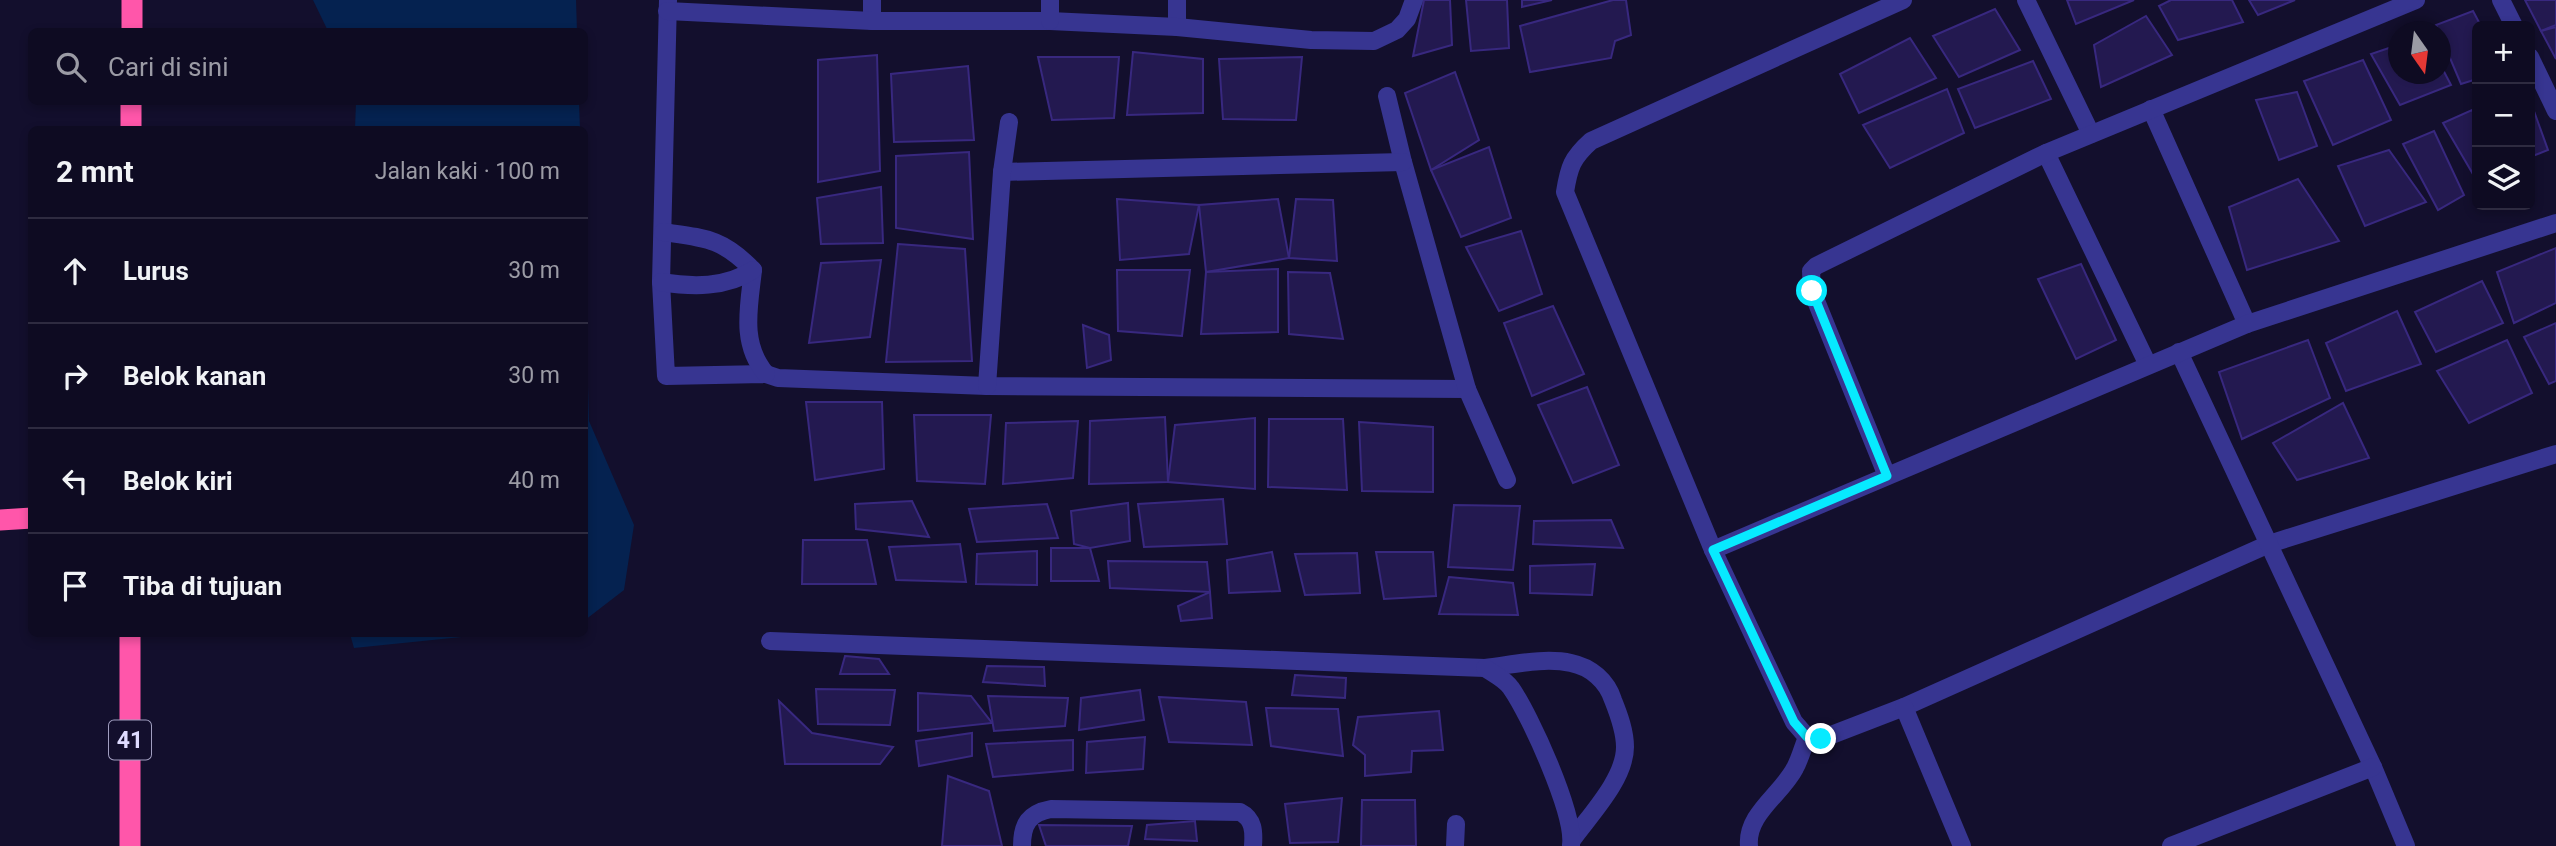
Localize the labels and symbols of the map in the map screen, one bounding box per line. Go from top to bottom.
north arrow [2388,21,2451,84]
route start [1796,275,1827,306]
road number: 41 [109,720,151,760]
route end [1805,723,1836,754]

